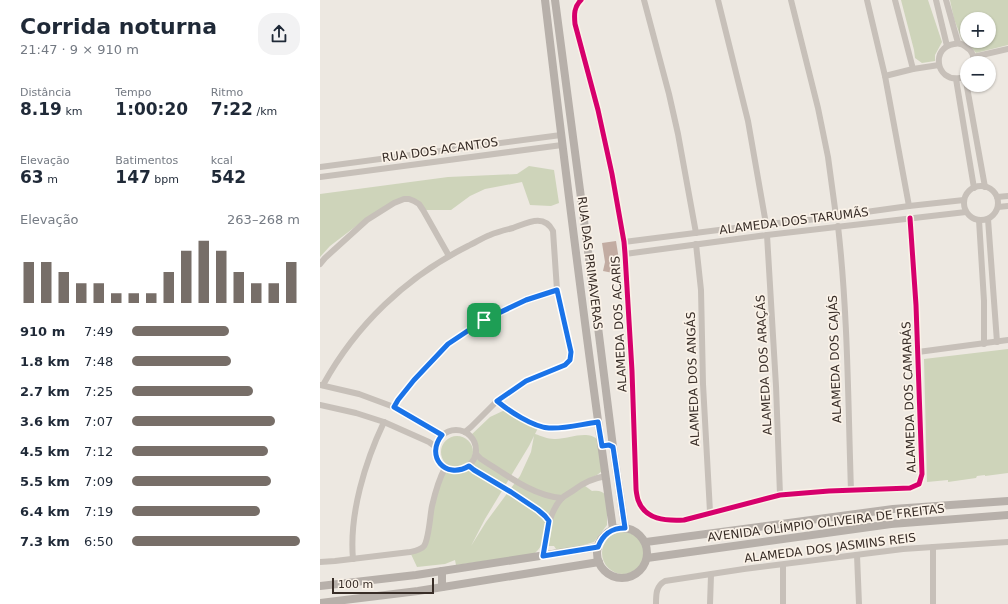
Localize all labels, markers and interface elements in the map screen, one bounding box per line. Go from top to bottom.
map controls [960,12,996,92]
button: + [960,12,996,48]
button: share [258,13,300,55]
text: Corrida noturna [20,14,217,39]
text: 21:47 · 9 × 910 m [20,42,139,57]
button: − [960,56,996,92]
text: Distância [20,86,71,99]
text: Tempo [115,86,151,99]
text: Ritmo [211,86,243,99]
text: 8.19 [20,99,62,119]
text: 1:00:20 [115,99,188,119]
text: 7:22 [211,99,253,119]
text: km [62,105,83,118]
text: /km [253,105,277,118]
street label: RUA DOS ACANTOS [381,135,499,165]
text: Elevação [20,154,70,167]
text: Batimentos [115,154,178,167]
text: kcal [211,154,233,167]
text: 63 [20,167,44,187]
text: 147 [115,167,151,187]
text: 542 [211,167,246,187]
text: m [44,173,58,186]
text: bpm [151,173,179,186]
street label: RUA DAS PRIMAVERAS [575,196,605,330]
street label: ALAMEDA DOS TARUMÃS [718,204,869,237]
text: Elevação [20,212,79,227]
text: 263–268 m [227,212,300,227]
street label: ALAMEDA DOS ACARIS [608,255,630,393]
street label: ALAMEDA DOS ARAÇÁS [752,294,775,436]
street label: ALAMEDA DOS CAJÁS [825,295,844,423]
pin [467,303,501,337]
icon: arrive [473,309,495,331]
street label: ALAMEDA DOS ANGÁS [683,311,702,447]
street label: ALAMEDA DOS CAMARÁS [898,321,919,473]
text: 910 m [20,324,65,339]
text: 7:49 [84,324,113,339]
text: 1.8 km [20,354,70,369]
text: 7:48 [84,354,113,369]
text: 2.7 km [20,384,70,399]
text: 7:25 [84,384,113,399]
text: 3.6 km [20,414,70,429]
text: 7:07 [84,414,113,429]
text: 4.5 km [20,444,70,459]
text: 7:12 [84,444,113,459]
text: 5.5 km [20,474,70,489]
text: 7:09 [84,474,113,489]
street label: AVENIDA OLÍMPIO OLIVEIRA DE FREITAS [706,500,945,545]
text: 6.4 km [20,504,70,519]
text: 7:19 [84,504,113,519]
street label: ALAMEDA DOS JASMINS REIS [743,531,917,565]
text: 7.3 km [20,534,70,549]
text: 6:50 [84,534,113,549]
scale bar [332,576,434,595]
text: 100 m [338,578,373,591]

